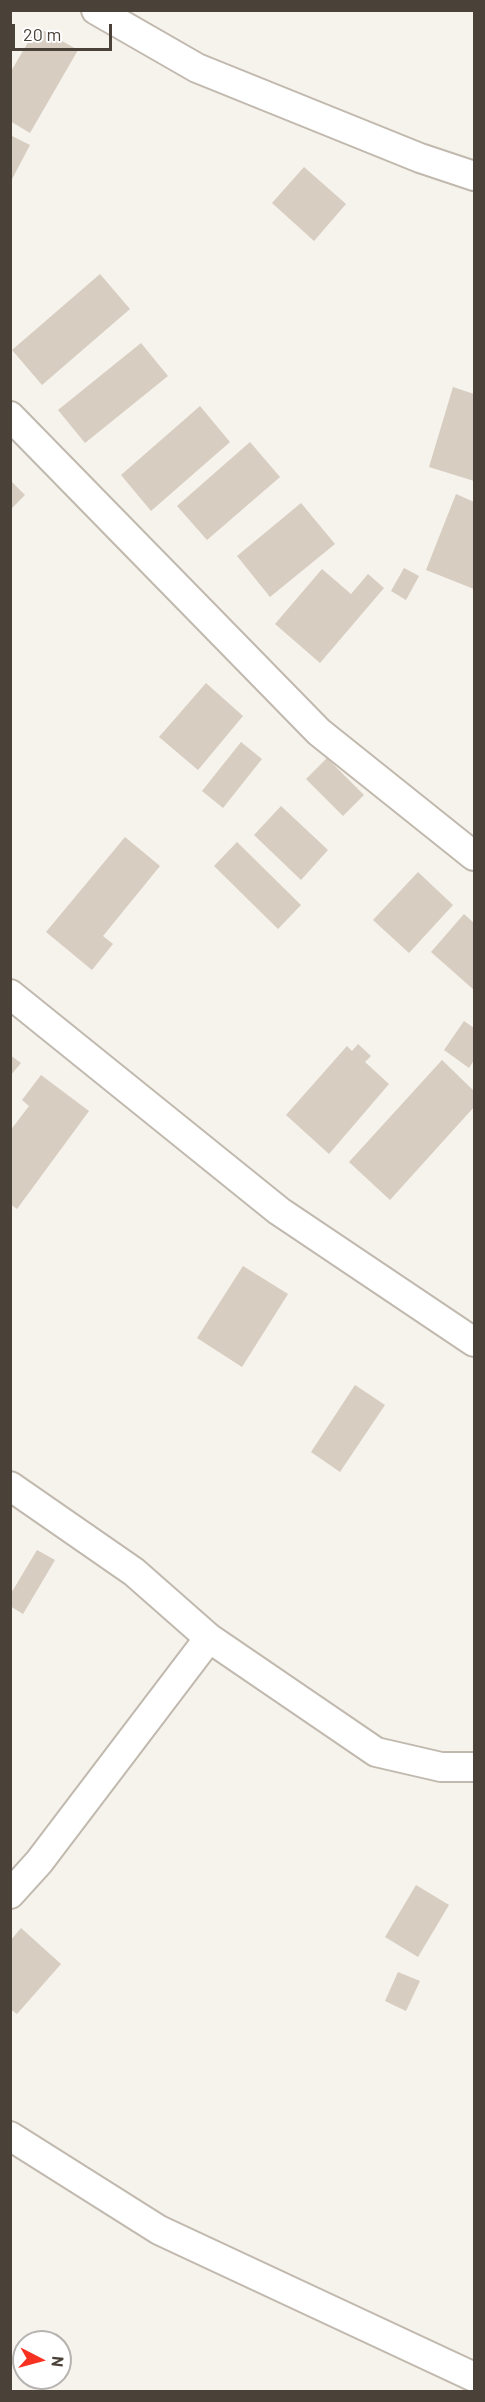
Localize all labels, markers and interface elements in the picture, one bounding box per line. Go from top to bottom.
scale bar [15,12,116,50]
text: 20 m [23,23,61,45]
north arrow [12,2330,72,2390]
text: N [48,2355,68,2368]

